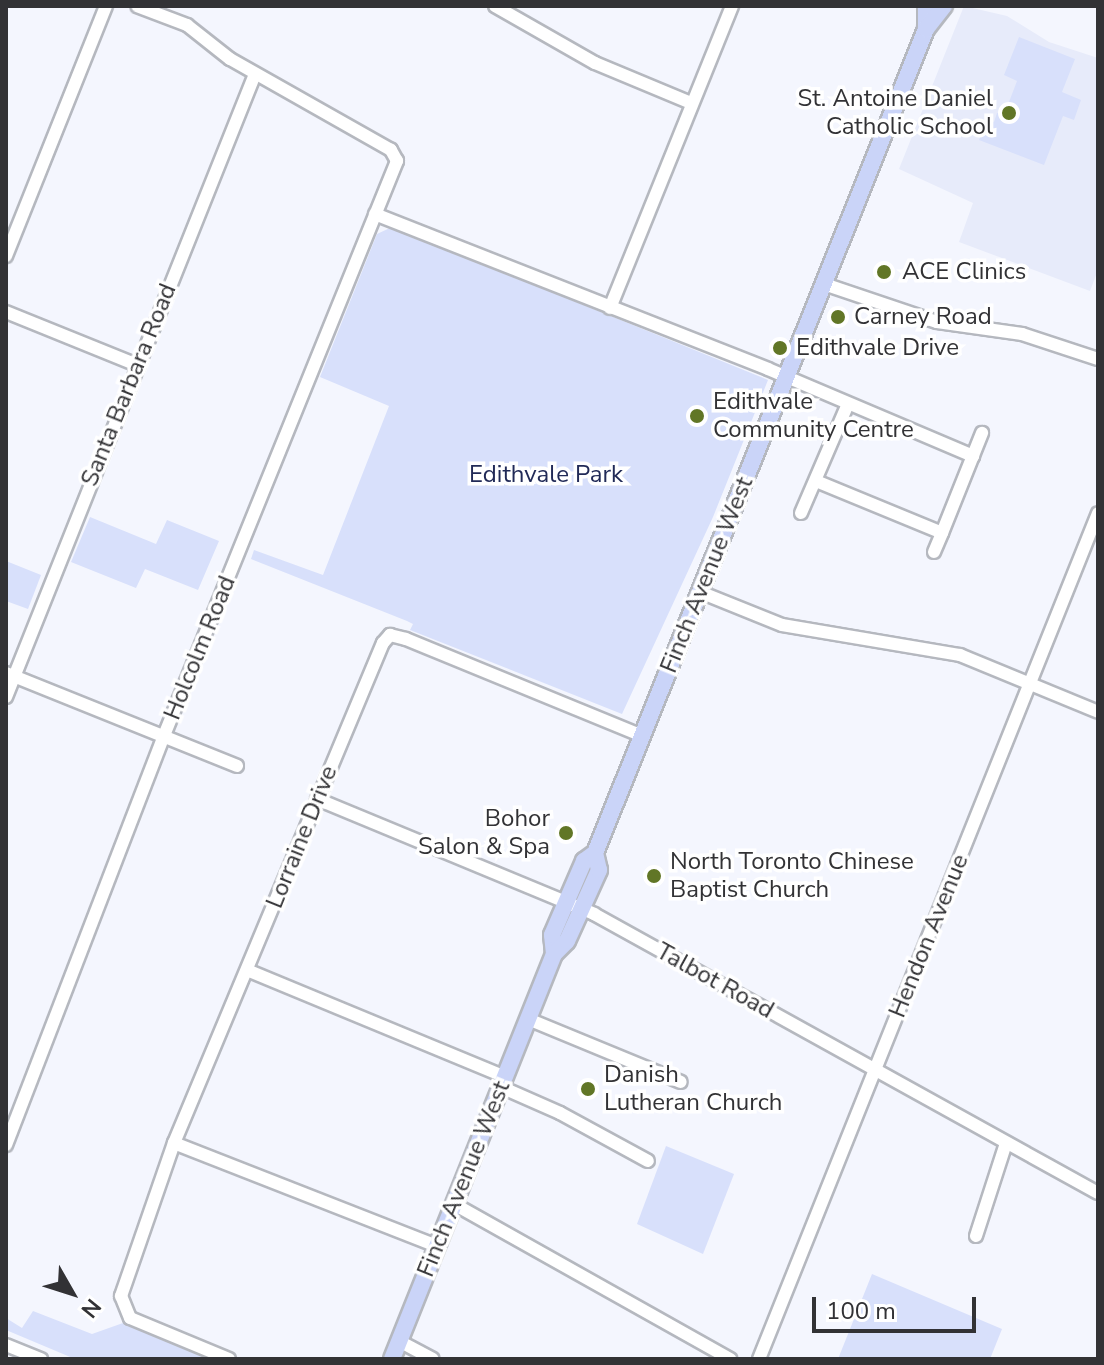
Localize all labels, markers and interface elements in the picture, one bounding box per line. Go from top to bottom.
place label: St. Antoine Daniel Catholic School [797,85,993,141]
marker: St. Antoine Daniel Catholic School [1000,104,1018,122]
place label: ACE Clinics [902,258,1026,286]
marker: ACE Clinics [873,261,895,283]
street label: Santa Barbara Road [75,280,183,490]
place label: Carney Road [854,303,992,331]
marker: Carney Road [829,308,847,326]
place label: Edithvale Drive [796,334,959,362]
marker: Edithvale Drive [771,339,789,357]
place label: Edithvale Community Centre [713,388,914,444]
marker: Edithvale Community Centre [688,407,706,425]
park label: Edithvale Park [469,461,623,489]
street label: Finch Avenue West [655,473,759,677]
street label: Holcolm Road [158,572,242,724]
street label: Lorraine Drive [260,762,344,912]
place label: Bohor Salon & Spa [418,805,550,861]
marker: Bohor Salon & Spa [557,824,575,842]
place label: North Toronto Chinese Baptist Church [670,848,914,904]
street label: Hendon Avenue [883,850,975,1022]
marker: North Toronto Chinese Baptist Church [645,867,663,885]
street label: Talbot Road [651,937,779,1025]
place label: Danish Lutheran Church [604,1061,782,1117]
street label: Finch Avenue West [412,1077,516,1281]
marker: Danish Lutheran Church [579,1080,597,1098]
north arrow [32,1253,112,1333]
scale bar [816,1281,980,1331]
text: N [74,1292,107,1324]
text: 100 m [826,1295,896,1327]

